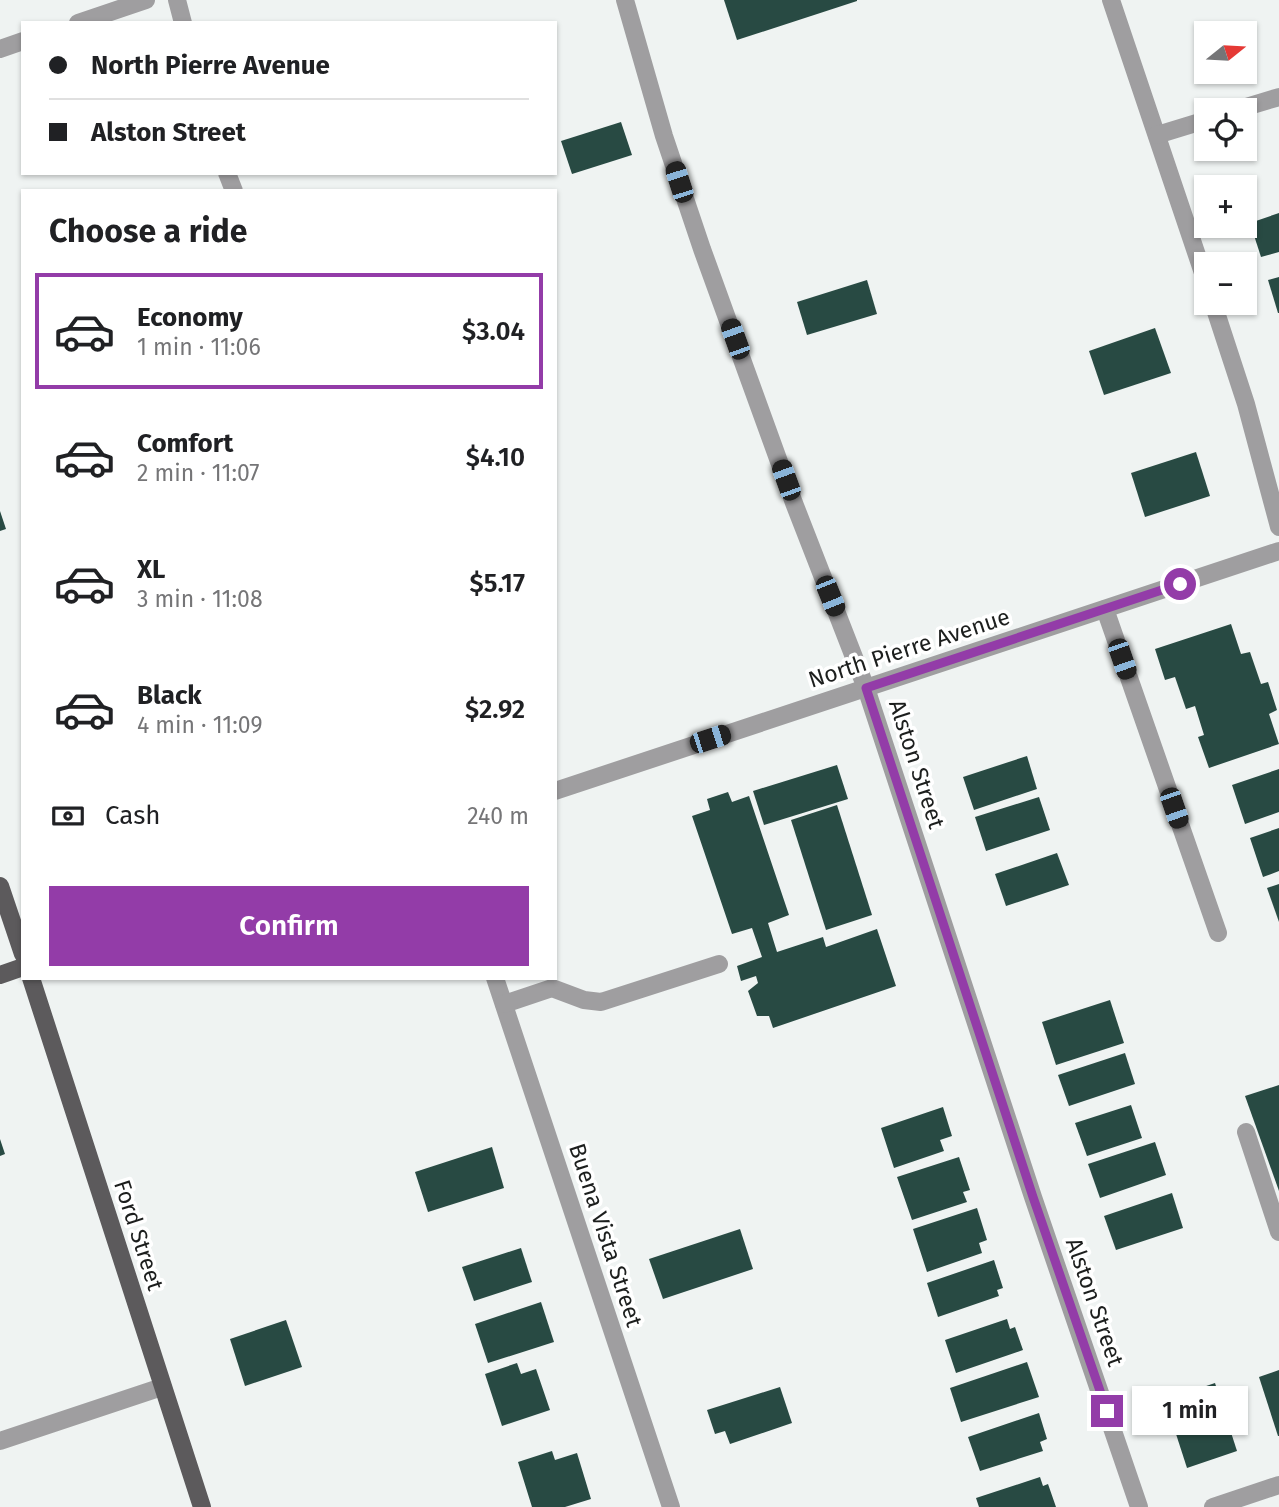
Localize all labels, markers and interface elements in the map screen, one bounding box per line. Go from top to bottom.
north arrow [1194,21,1256,84]
map controls [1194,21,1257,315]
text: North Pierre Avenue [91,50,330,81]
button: locate [1194,98,1257,161]
text: Alston Street [91,117,246,148]
car [663,159,696,205]
button: + [1194,175,1257,238]
text: Choose a ride [49,212,247,250]
button: − [1194,252,1257,315]
icon: car [53,300,116,363]
text: Economy [137,302,243,333]
text: $3.04 [462,316,525,347]
car [718,316,753,362]
text: 1 min · 11:06 [137,333,261,361]
icon: car [53,426,116,489]
text: Comfort [137,428,233,459]
text: $4.10 [466,442,525,473]
car [769,457,804,503]
text: 2 min · 11:07 [137,459,260,487]
icon: car [53,552,116,615]
text: XL [137,554,165,585]
text: $5.17 [470,568,525,599]
route start [1164,568,1196,600]
car [813,573,848,619]
text: 3 min · 11:08 [137,585,263,613]
street label: North Pierre Avenue [805,602,1013,694]
car [1106,636,1139,682]
icon: car [53,678,116,741]
text: Black [137,680,202,711]
text: $2.92 [465,694,525,725]
street label: Alston Street [883,696,951,833]
text: 4 min · 11:09 [137,711,263,739]
car [687,723,734,755]
car [1158,785,1191,831]
icon: cash [49,797,87,835]
text: Cash [105,800,161,831]
text: 240 m [467,802,529,830]
button: Confirm [49,886,529,966]
street label: Buena Vista Street [563,1140,649,1331]
street label: Ford Street [108,1176,170,1294]
street label: Alston Street [1060,1234,1130,1371]
callout: 1 min [1132,1386,1247,1436]
route end [1091,1395,1123,1427]
text: 1 min [1162,1396,1218,1424]

